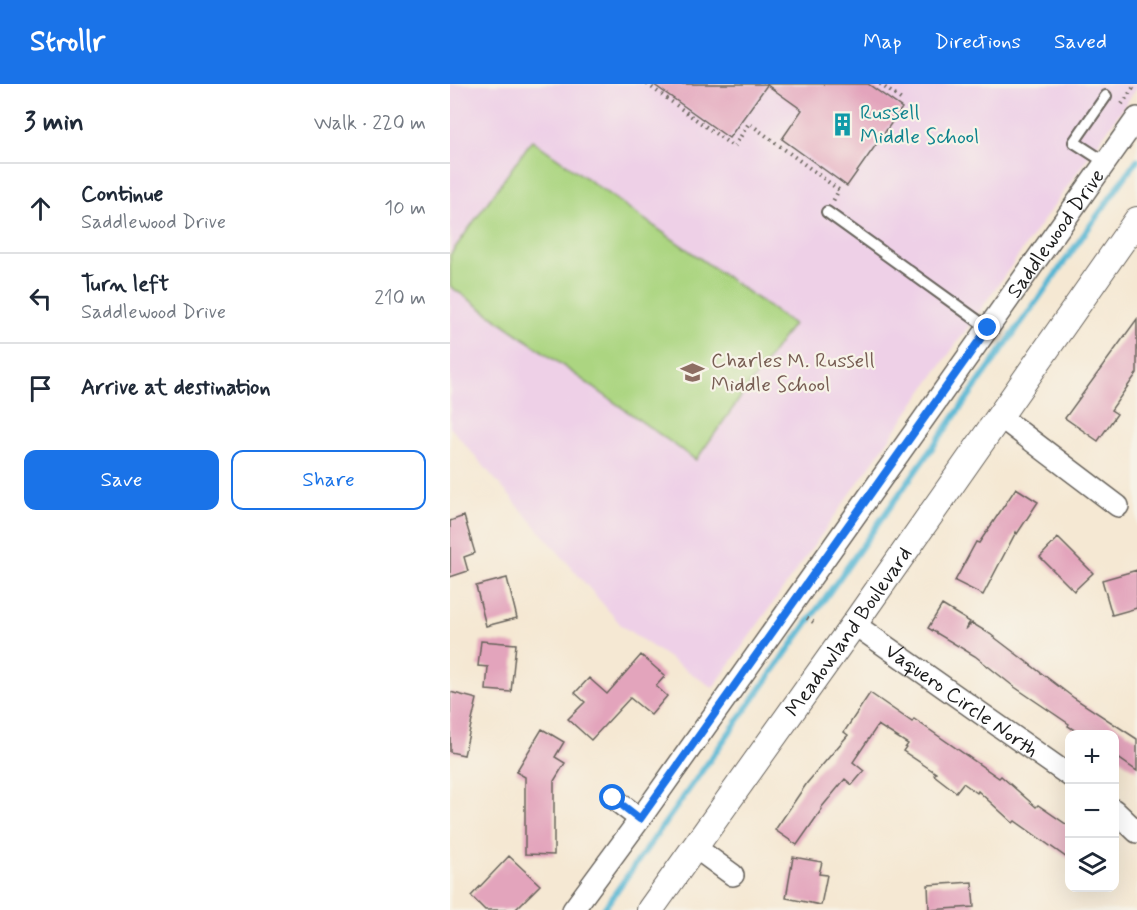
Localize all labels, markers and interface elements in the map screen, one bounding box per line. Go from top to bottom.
text: Strollr [30,24,105,61]
text: Map [863,28,902,56]
text: Directions [935,28,1021,56]
text: Saved [1054,28,1107,56]
place label: Russell Middle School [860,99,979,151]
text: 3 min [24,106,84,140]
text: Walk · 220 m [314,110,426,137]
building icon: Russell Middle School [829,111,855,137]
street label: Saddlewood Drive [1001,164,1112,304]
text: Continue [81,181,163,209]
icon: ahead [24,192,57,225]
text: 10 m [384,195,426,222]
text: Saddlewood Drive [81,209,226,236]
text: Turn left [81,271,169,299]
icon: left [24,282,57,315]
text: 210 m [374,285,426,312]
text: Saddlewood Drive [81,299,226,326]
route end [974,314,1000,340]
place label: Charles M. Russell Middle School [711,347,875,399]
school or university icon: Charles M. Russell Middle School [680,359,706,385]
icon: arrive [24,372,57,405]
text: Arrive at destination [81,374,271,402]
button: Save [24,450,219,510]
button: Share [231,450,426,510]
street label: Meadowland Boulevard [779,541,919,723]
street label: Vaquero Circle North [879,637,1044,764]
map controls [1065,730,1119,892]
button: + [1065,730,1119,784]
route start [599,784,625,810]
button: − [1065,784,1119,838]
button: layers [1065,838,1119,892]

